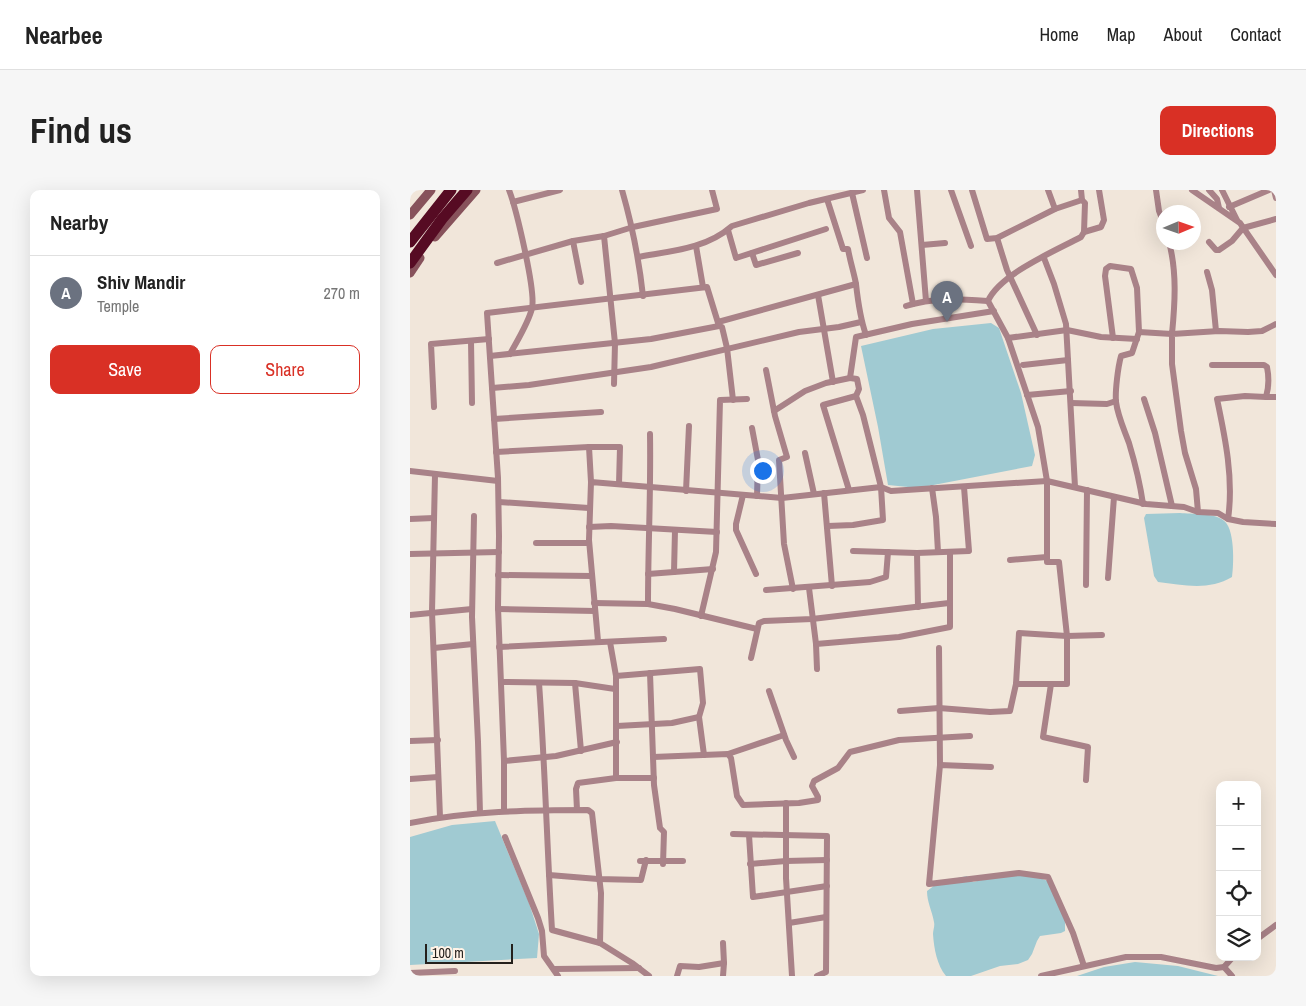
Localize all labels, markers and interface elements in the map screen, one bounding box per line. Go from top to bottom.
text: Nearbee [25,19,103,51]
text: Home [1039,22,1079,47]
text: Map [1107,22,1136,47]
text: About [1164,22,1202,47]
text: Contact [1230,22,1281,47]
button: Directions [1160,106,1276,155]
text: Find us [30,107,132,154]
north arrow [1156,205,1201,250]
text: Nearby [50,208,108,237]
text: Shiv Mandir [97,269,185,295]
pin: A [931,281,963,322]
text: A [61,282,71,304]
text: 270 m [324,282,360,304]
text: Temple [97,295,139,317]
button: Save [50,345,200,394]
button: Share [210,345,360,394]
your location [750,458,776,484]
map controls [1216,781,1261,961]
button: + [1216,781,1261,826]
button: − [1216,826,1261,871]
button: locate [1216,871,1261,916]
button: layers [1216,916,1261,961]
scale bar [425,941,512,964]
text: 100 m [432,944,464,962]

